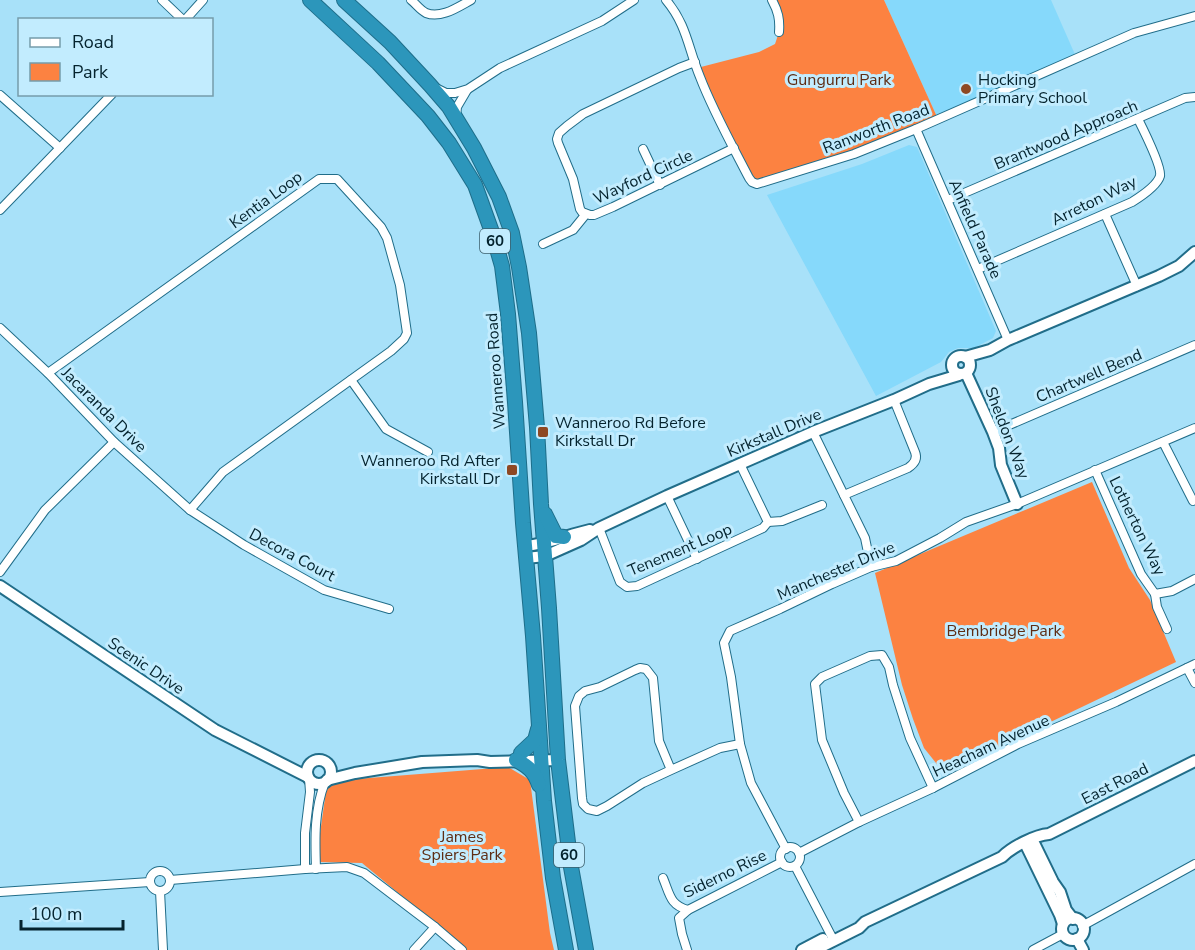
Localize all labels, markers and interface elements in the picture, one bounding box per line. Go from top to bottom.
legend [18,18,213,96]
text: Road [72,30,114,54]
text: Park [72,60,109,84]
park label: Gungurru Park [787,69,892,91]
place label: Hocking Primary School [978,69,1087,109]
marker: Hocking Primary School [959,82,973,96]
street label: Brantwood Approach [991,95,1141,175]
street label: Ranworth Road [820,99,932,159]
street label: Wayford Circle [590,144,696,210]
street label: Kentia Loop [225,166,307,234]
street label: Arreton Way [1048,171,1141,231]
street label: Anfield Parade [943,176,1007,282]
road number: 60 [480,229,510,253]
street label: Wanneroo Road [481,312,511,430]
street label: Chartwell Bend [1033,344,1145,408]
street label: Jacaranda Drive [56,362,152,458]
street label: Sheldon Way [979,384,1035,483]
street label: Kirkstall Drive [723,403,825,463]
place label: Wanneroo Rd Before Kirkstall Dr [555,412,706,452]
marker: Wanneroo Rd Before Kirkstall Dr [536,425,550,439]
place label: Wanneroo Rd After Kirkstall Dr [360,450,500,490]
marker: Wanneroo Rd After Kirkstall Dr [505,463,519,477]
street label: Lotherton Way [1104,473,1171,580]
street label: Tenement Loop [624,518,736,582]
street label: Decora Court [245,523,339,587]
street label: Manchester Drive [774,536,898,606]
park label: Bembridge Park [946,620,1063,642]
street label: Scenic Drive [103,632,189,700]
street label: Heacham Avenue [929,709,1053,783]
street label: East Road [1078,758,1152,810]
park label: James Spiers Park [422,826,503,866]
road number: 60 [554,843,584,867]
street label: Siderno Rise [680,844,770,904]
scale bar [21,893,123,931]
text: 100 m [30,902,82,926]

